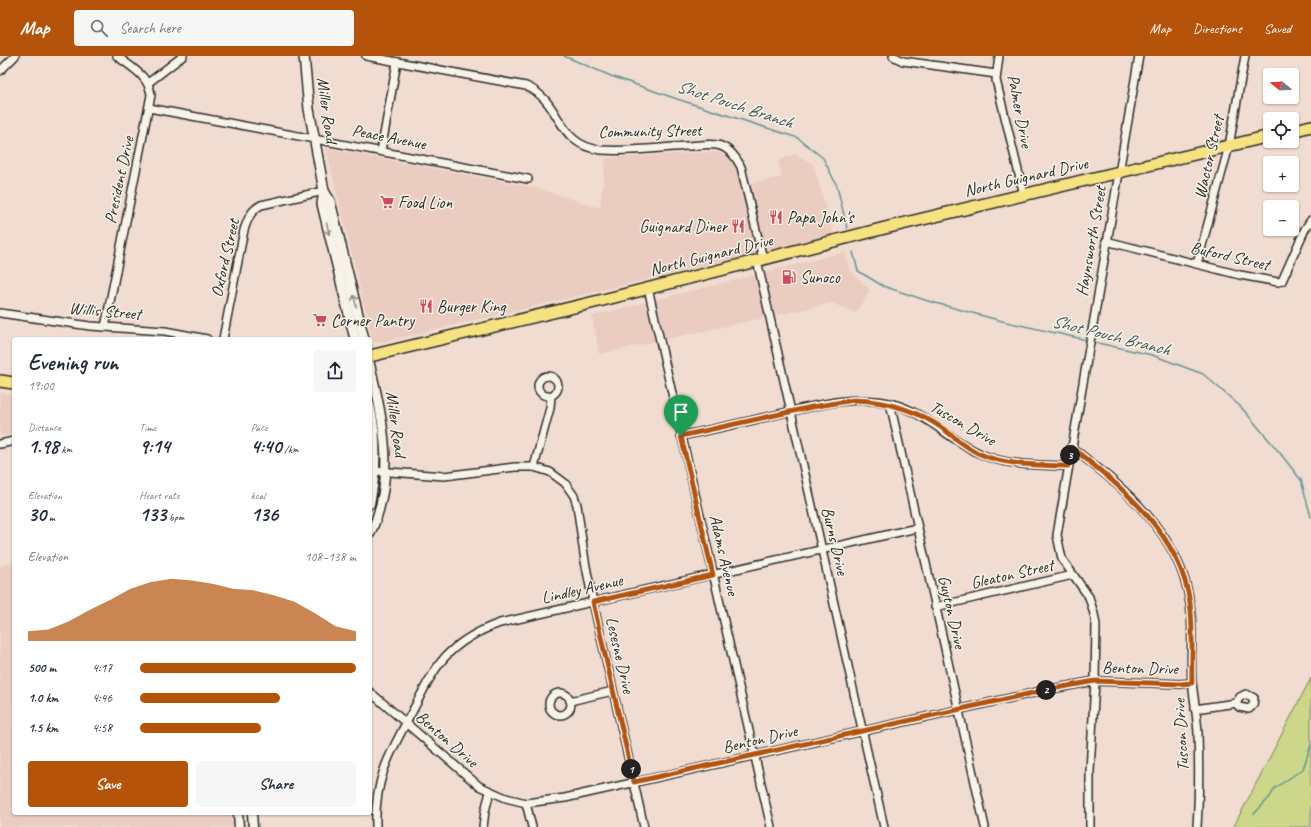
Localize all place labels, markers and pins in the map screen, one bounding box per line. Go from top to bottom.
place label: Food Lion [398,192,453,213]
supermarket icon: Food Lion [379,194,395,210]
place label: Papa John's [787,207,856,228]
restaurant icon: Papa John's [768,209,784,225]
place label: Guignard Diner [639,216,729,237]
restaurant icon: Guignard Diner [730,218,746,234]
place label: Sunoco [800,267,841,288]
fuel station icon: Sunoco [781,269,797,285]
place label: Burger King [437,296,507,317]
restaurant icon: Burger King [418,298,434,314]
place label: Corner Pantry [331,310,415,331]
supermarket icon: Corner Pantry [312,312,328,328]
pin [664,395,698,436]
pin: 3 [1060,445,1080,465]
pin: 2 [1036,680,1056,700]
pin: 1 [621,759,641,779]

